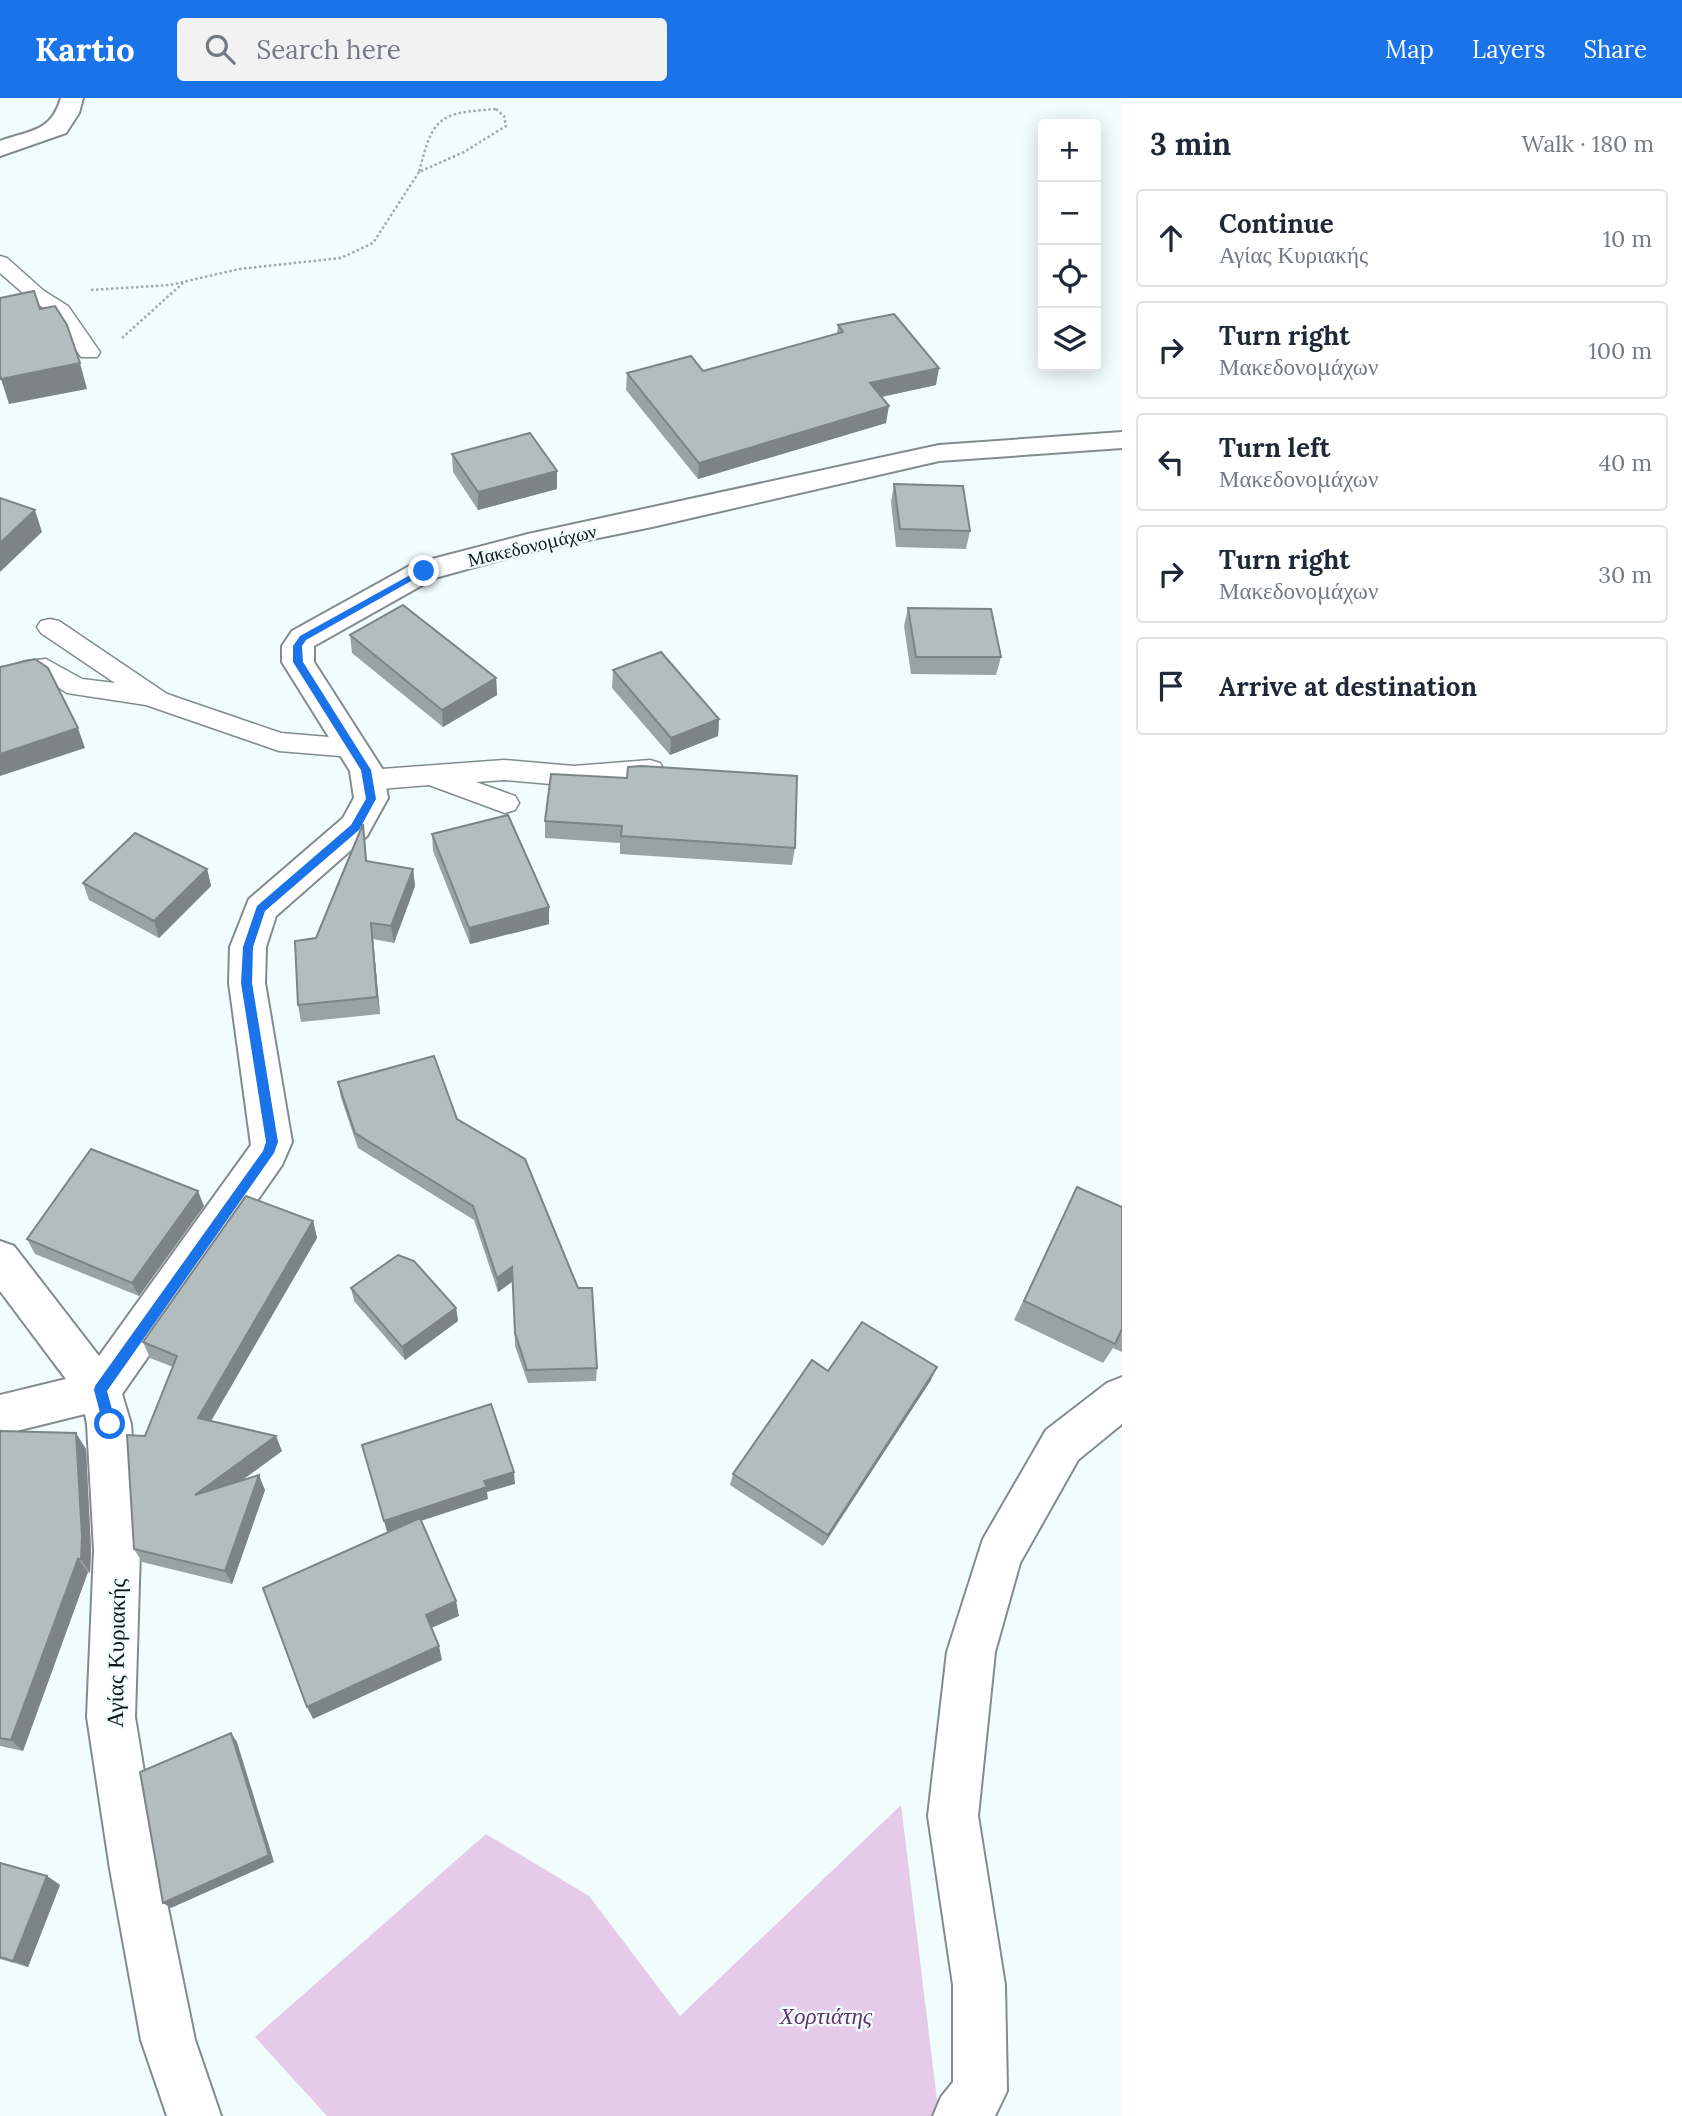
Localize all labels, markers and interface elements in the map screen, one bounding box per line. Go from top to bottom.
search box [177,18,667,81]
text: Kartio [35,28,135,70]
icon: search [201,30,239,68]
text: Search here [257,33,401,66]
text: Map [1385,34,1434,65]
text: Layers [1472,34,1545,65]
text: Share [1583,34,1647,65]
map controls [1038,119,1101,371]
button: + [1038,119,1101,182]
text: 3 min [1150,125,1231,163]
text: Walk · 180 m [1521,129,1654,158]
button: − [1038,182,1101,245]
text: Continue [1219,207,1334,240]
icon: ahead [1152,219,1190,257]
text: 10 m [1603,224,1652,253]
text: Αγίας Κυριακής [1219,240,1368,269]
button: locate [1038,245,1101,308]
button: layers [1038,308,1101,371]
text: Turn right [1219,319,1350,352]
icon: right [1152,331,1190,369]
text: 100 m [1588,336,1652,365]
text: Μακεδονομάχων [1219,352,1378,381]
text: Turn left [1219,431,1330,464]
icon: left [1152,443,1190,481]
text: 40 m [1599,448,1652,477]
text: Μακεδονομάχων [1219,464,1378,493]
street label: Μακεδονομάχων [465,518,599,572]
text: Turn right [1219,543,1350,576]
route end [408,555,439,586]
icon: right [1152,555,1190,593]
text: 30 m [1598,560,1652,589]
text: Μακεδονομάχων [1219,576,1378,605]
icon: arrive [1152,667,1190,705]
text: Arrive at destination [1219,670,1477,703]
route start [94,1408,125,1439]
street label: Αγίας Κυριακής [100,1578,131,1728]
park label: Χορτιάτης [779,2001,873,2030]

